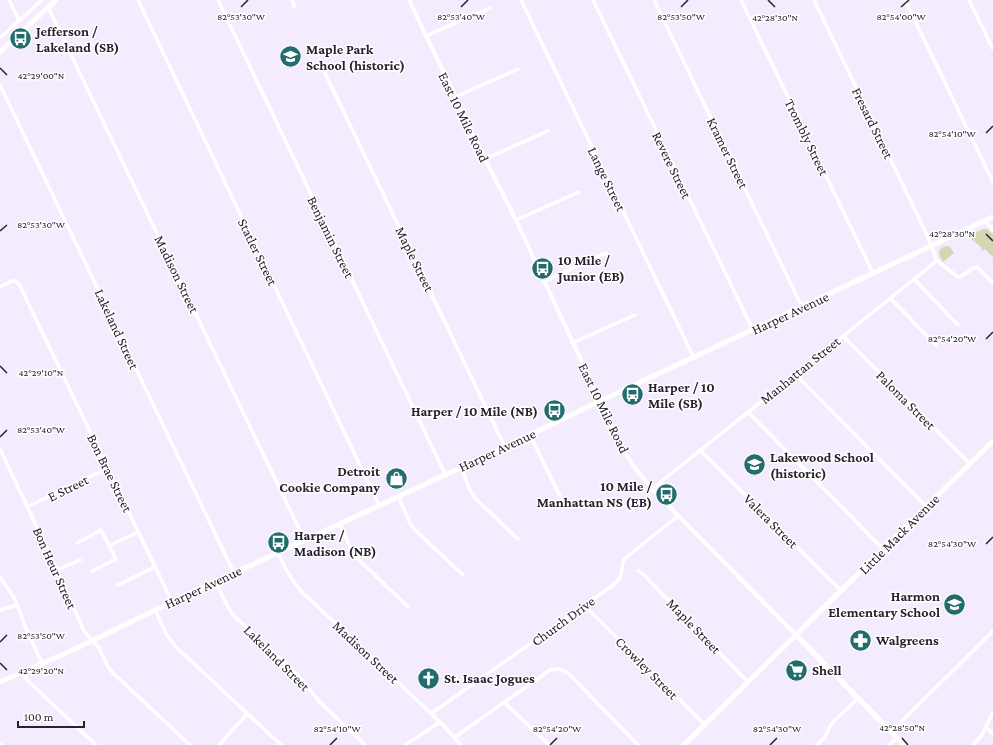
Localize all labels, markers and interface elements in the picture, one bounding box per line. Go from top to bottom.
text: 82°53'30"W [217,11,266,22]
text: 82°53'40"W [437,11,486,22]
text: 82°53'50"W [657,11,706,22]
text: 82°54'00"W [876,11,926,22]
text: 42°28'30"N [752,12,799,23]
place label: Jefferson / Lakeland (SB) [34,23,119,56]
bus stop icon: Jefferson / Lakeland (SB) [7,26,33,52]
place label: Maple Park School (historic) [306,41,405,74]
school or university icon: Maple Park School (historic) [278,44,304,70]
street label: East 10 Mile Road [435,69,493,165]
text: 42°29'00"N [18,70,65,81]
street label: Fresard Street [849,85,897,161]
street label: Trombly Street [782,96,833,178]
street label: Kramer Street [704,115,752,191]
text: 82°54'10"W [928,128,976,139]
street label: Revere Street [649,129,695,201]
street label: Lange Street [585,144,630,214]
street label: Benjamin Street [303,193,358,281]
street label: Statler Street [235,216,281,288]
text: 82°53'30"W [17,219,66,230]
street label: Maple Street [392,224,438,295]
text: 42°28'30"N [929,228,976,239]
street label: Madison Street [151,233,203,316]
place label: 10 Mile / Junior (EB) [556,252,625,285]
bus stop icon: 10 Mile / Junior (EB) [530,255,556,281]
street label: Lakeland Street [91,286,143,372]
street label: Harper Avenue [749,288,831,338]
street label: Manhattan Street [757,333,843,407]
text: 82°54'20"W [928,333,977,344]
street label: East 10 Mile Road [575,360,633,456]
text: 42°29'10"N [19,367,64,378]
street label: Paloma Street [873,367,939,433]
place label: Harper / 10 Mile (SB) [648,379,715,412]
bus stop icon: Harper / 10 Mile (SB) [620,382,646,408]
bus stop icon: Harper / 10 Mile (NB) [541,398,567,424]
place label: Harper / 10 Mile (NB) [411,403,538,420]
text: 82°53'40"W [17,424,66,435]
street label: Harper Avenue [456,425,538,475]
street label: Bon Brae Street [84,431,136,515]
place label: Lakewood School (historic) [770,449,874,482]
school or university icon: Lakewood School (historic) [742,452,768,478]
place label: Detroit Cookie Company [279,463,381,495]
shop icon: Detroit Cookie Company [383,466,409,492]
street label: E Street [45,471,91,505]
place label: 10 Mile / Manhattan NS (EB) [537,478,652,511]
bus stop icon: 10 Mile / Manhattan NS (EB) [654,481,680,507]
street label: Valera Street [740,490,802,552]
street label: Little Mack Avenue [856,491,942,577]
street label: Bon Heur Street [30,525,80,612]
place label: Harper / Madison (NB) [294,527,377,560]
bus stop icon: Harper / Madison (NB) [266,530,292,556]
text: 82°54'30"W [928,538,977,549]
street label: Harper Avenue [162,562,244,612]
place label: Harmon Elementary School [828,588,940,620]
school or university icon: Harmon Elementary School [942,591,968,617]
street label: Church Drive [528,593,598,649]
street label: Maple Street [664,595,725,657]
street label: Madison Street [330,617,403,687]
street label: Lakeland Street [241,622,314,695]
pharmacy icon: Walgreens [847,627,873,653]
text: 82°53'50"W [17,630,66,641]
place label: Walgreens [875,632,939,648]
street label: Crowley Street [612,633,682,703]
supermarket icon: Shell [784,657,810,683]
place label: Shell [812,662,842,678]
text: 42°29'20"N [18,665,65,676]
church icon: St. Isaac Jogues [415,665,441,691]
place label: St. Isaac Jogues [444,670,535,686]
scale bar [18,703,84,729]
text: 100 m [24,710,54,724]
text: 42°28'50"N [879,722,925,733]
text: 82°54'10"W [313,723,361,734]
text: 82°54'20"W [533,723,582,734]
text: 82°54'30"W [753,723,802,734]

